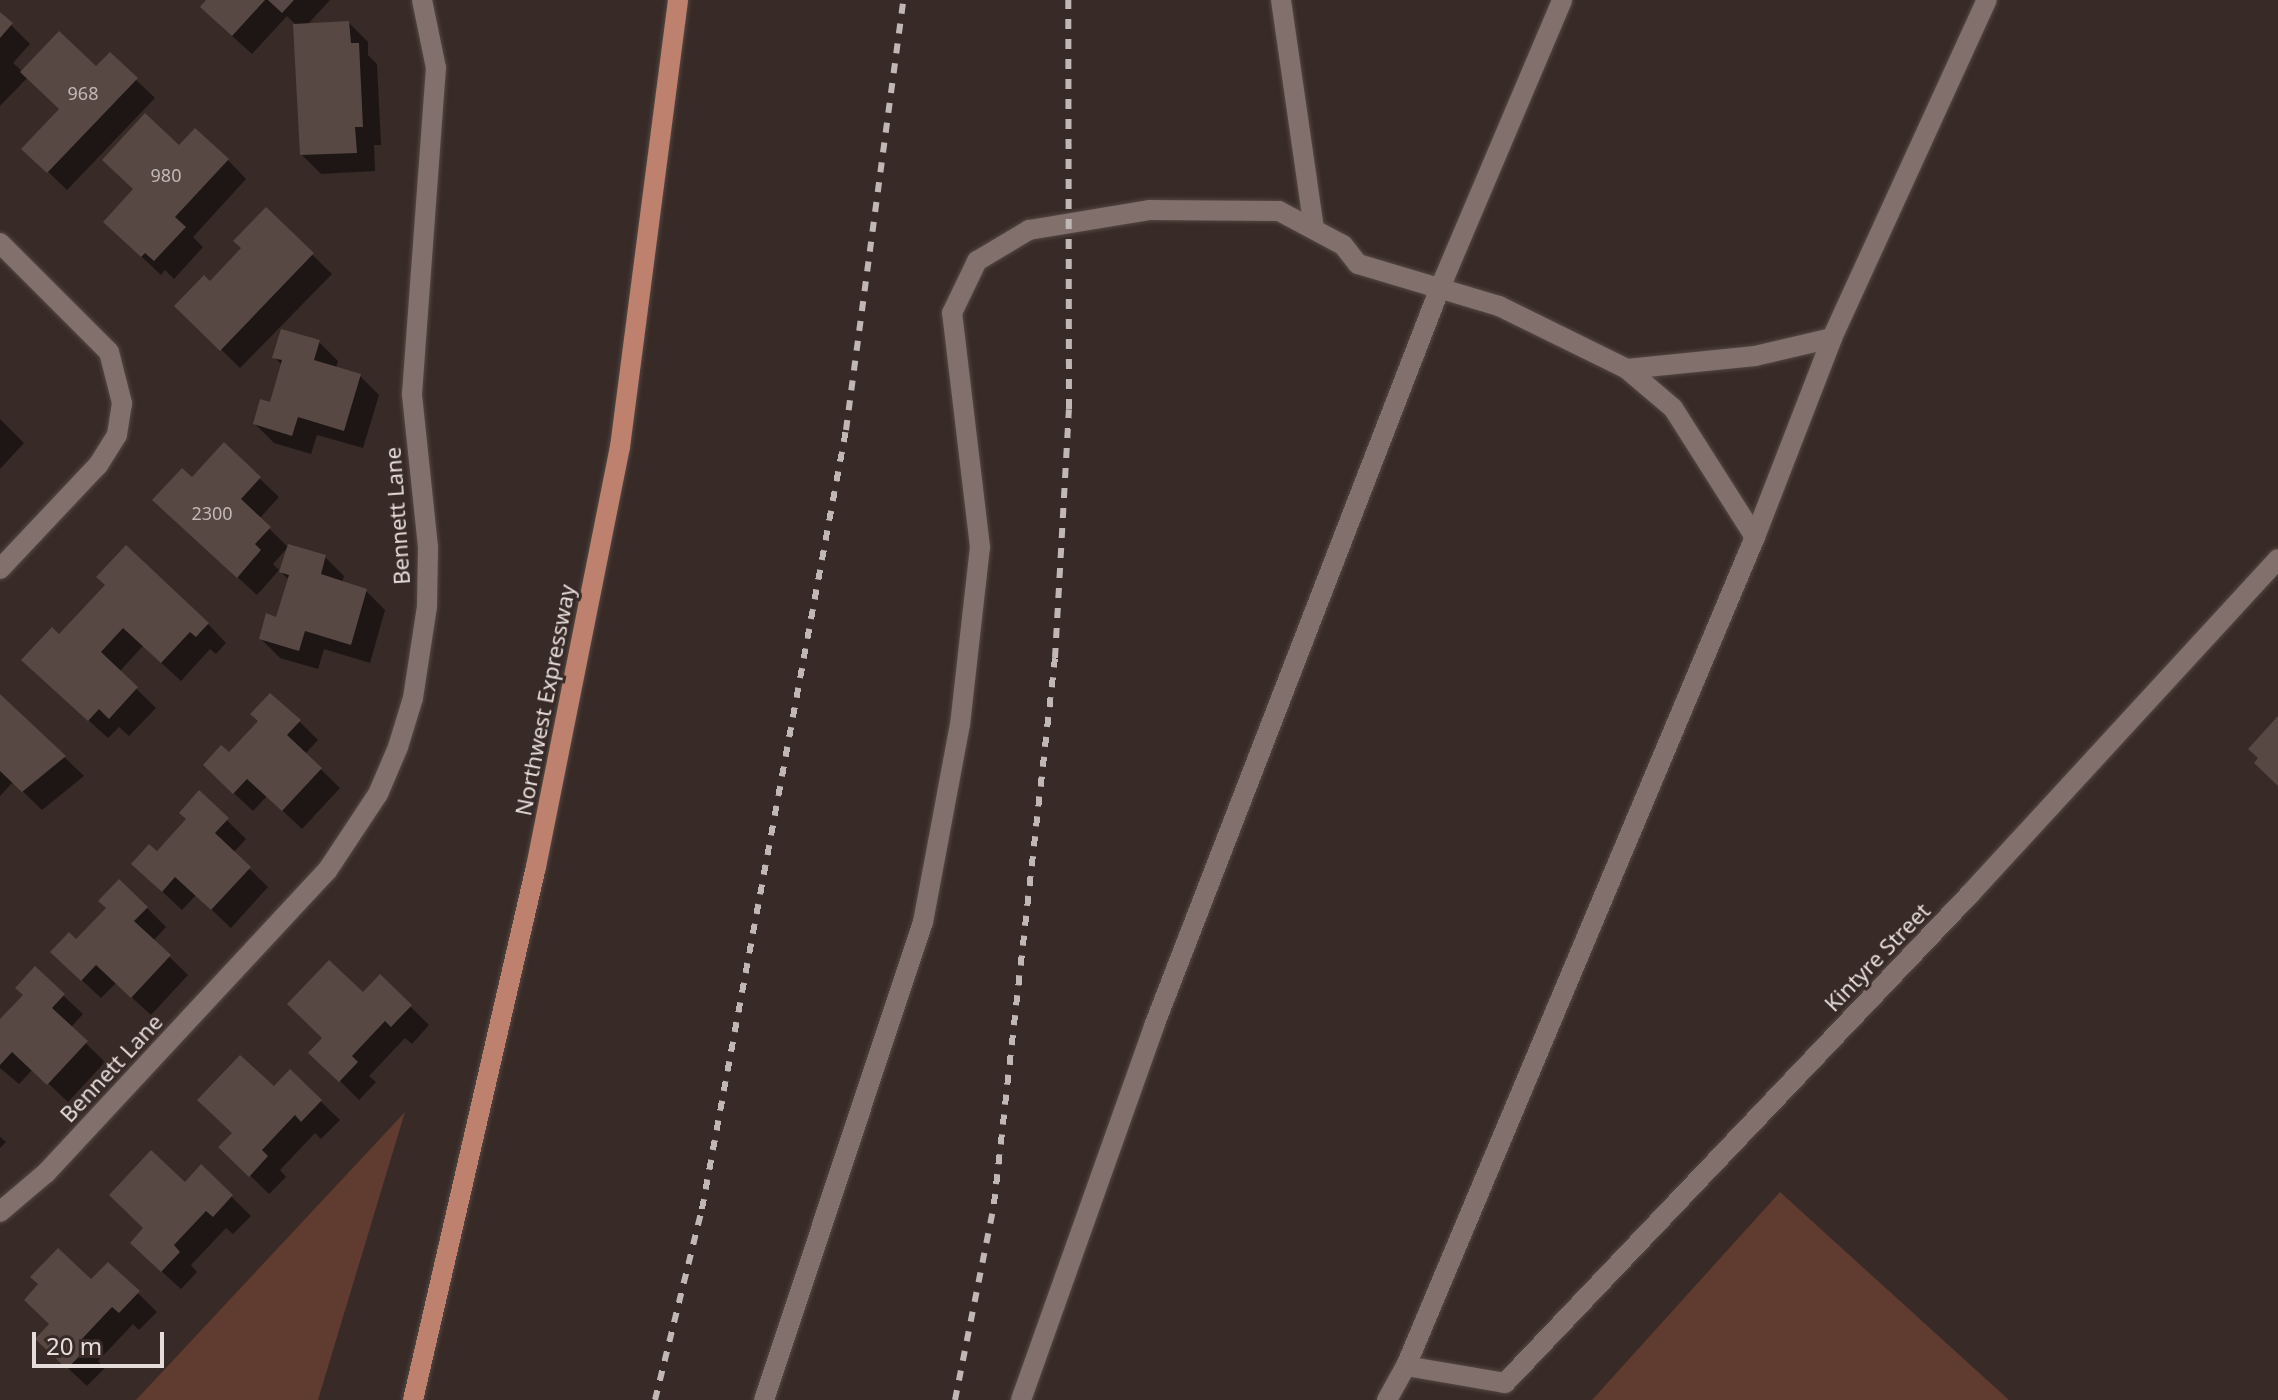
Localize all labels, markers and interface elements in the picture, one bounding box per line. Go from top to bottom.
house number: 968 [68,82,98,104]
house number: 980 [151,164,181,186]
street label: Bennett Lane [379,446,415,586]
house number: 2300 [191,502,233,524]
street label: Northwest Expressway [510,582,580,818]
street label: Kintyre Street [1819,897,1935,1017]
street label: Bennett Lane [54,1009,168,1127]
scale bar [36,1316,168,1366]
text: 20 m [46,1329,102,1362]

